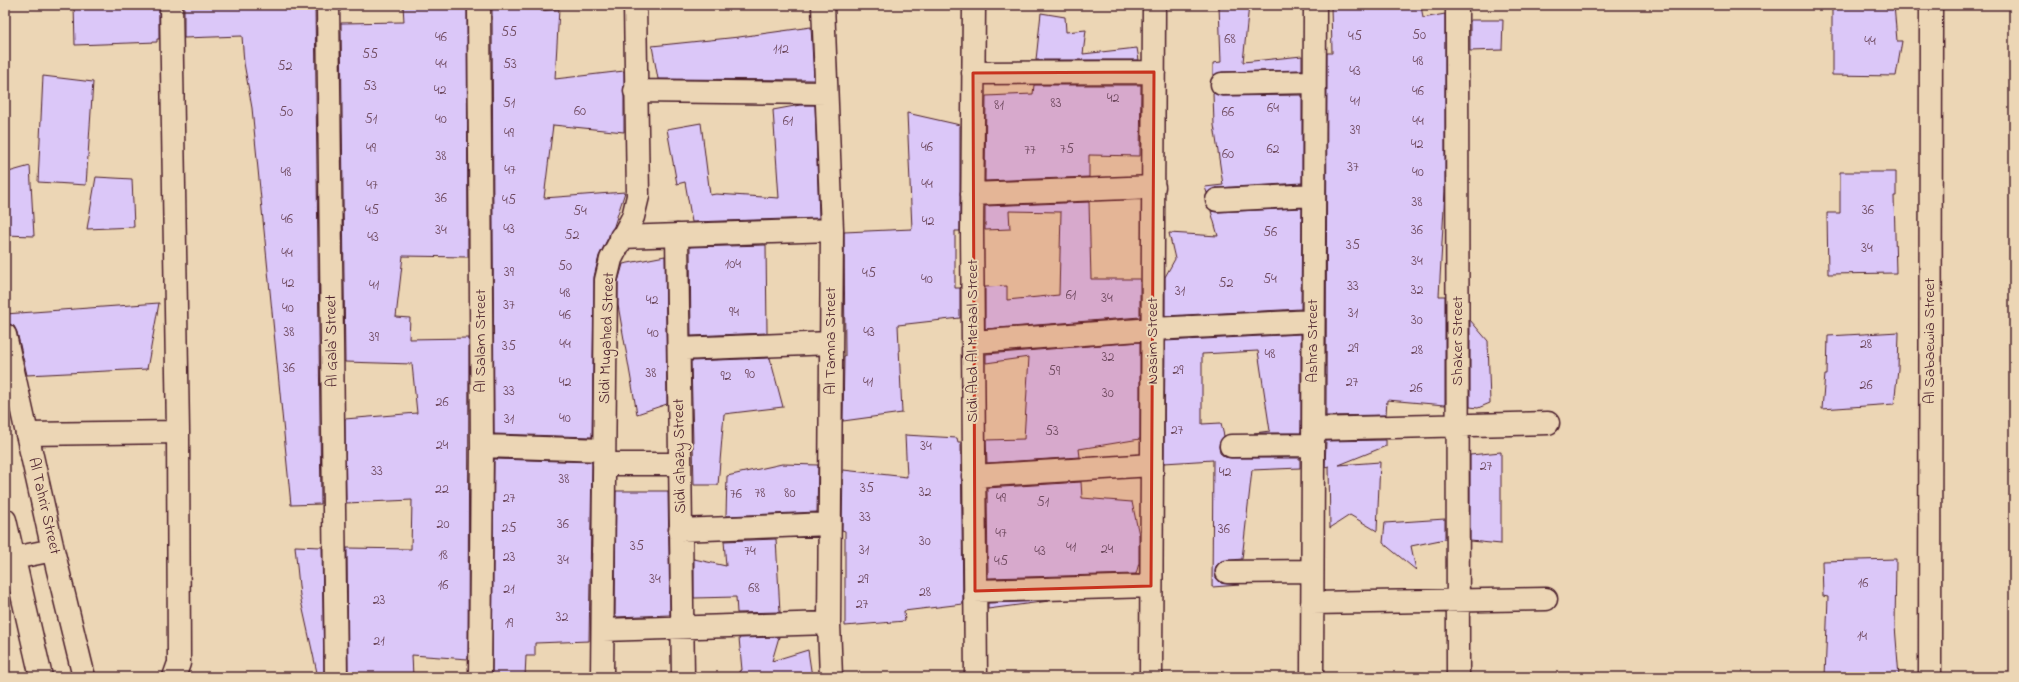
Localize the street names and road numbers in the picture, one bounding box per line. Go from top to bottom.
street label: Sidi Abd Al Metaal Street [961,259,985,423]
street label: Sidi Mugahed Street [593,271,621,404]
street label: Al Sabaewia Street [1918,277,1942,404]
street label: Al Tamna Street [819,287,843,395]
street label: Al Salam Street [469,289,493,393]
street label: Al Gala' Street [319,294,345,387]
street label: Shaker Street [1446,295,1470,386]
street label: Nasim Street [1141,297,1165,385]
street label: Ashra Street [1301,299,1325,383]
street label: Sidi Ghazy Street [667,398,693,514]
street label: Al Tahrir Street [21,455,67,558]

